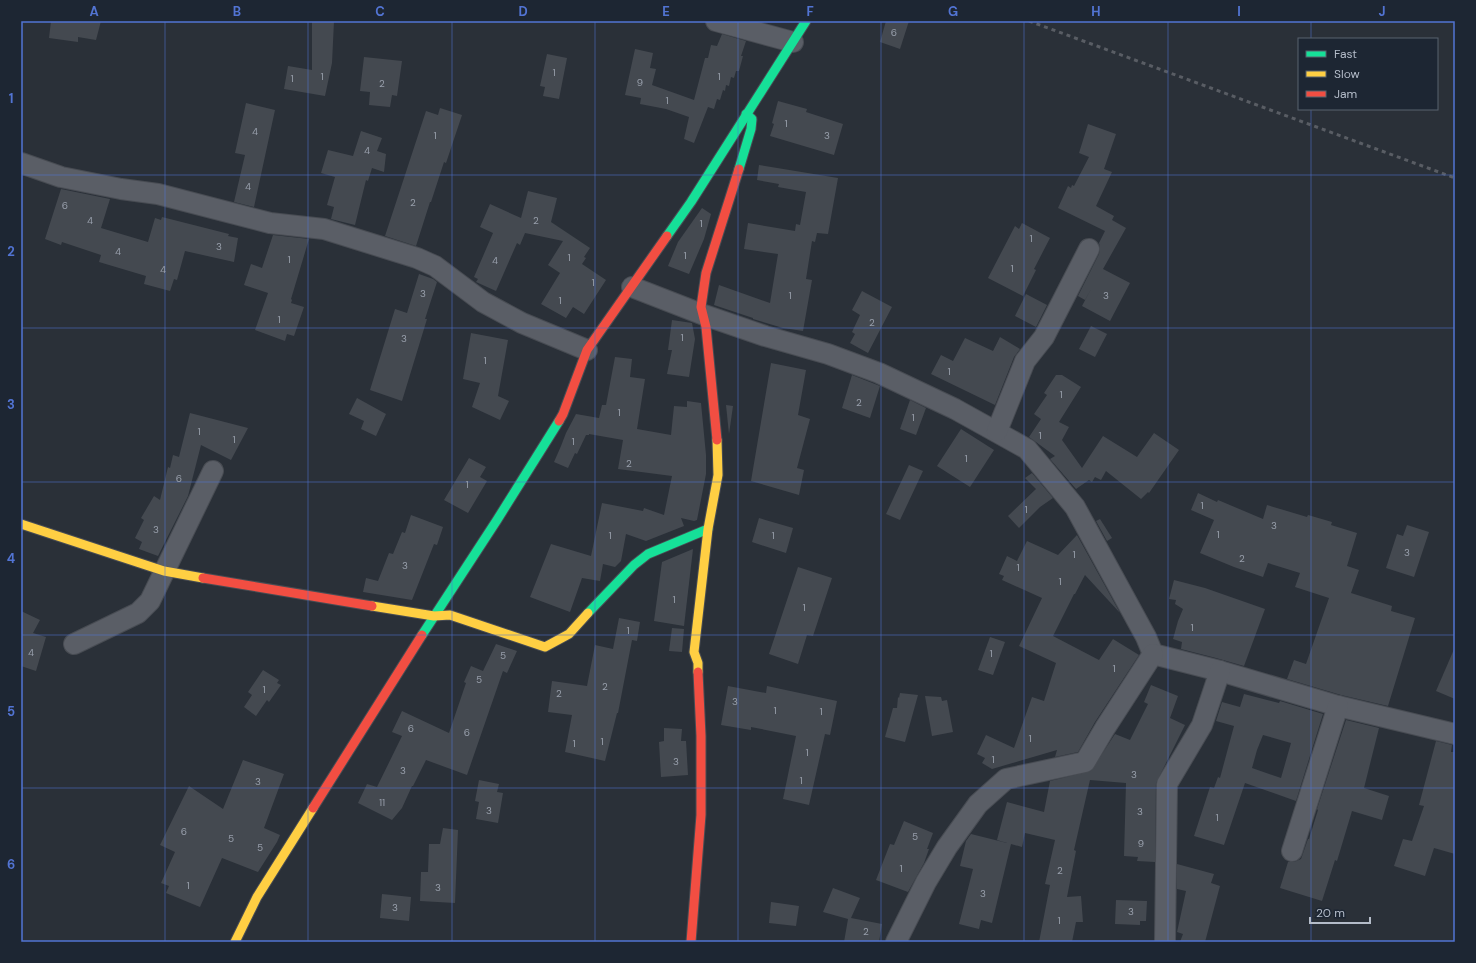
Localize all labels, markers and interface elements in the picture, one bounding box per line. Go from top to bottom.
text: A [89,3,99,20]
text: B [233,3,241,20]
text: C [375,3,385,20]
text: D [518,3,528,20]
text: E [662,3,670,20]
text: F [806,3,814,20]
text: G [948,3,958,20]
text: H [1091,3,1101,20]
text: I [1237,3,1241,20]
text: J [1378,3,1386,20]
house number: 6 [891,26,897,39]
legend [1298,38,1438,110]
text: Fast [1334,46,1357,62]
house number: 1 [552,66,556,79]
text: Slow [1334,66,1360,82]
house number: 1 [320,70,324,83]
house number: 1 [717,70,721,83]
house number: 1 [290,72,294,85]
house number: 9 [637,76,643,89]
house number: 2 [379,77,385,90]
text: Jam [1334,86,1357,102]
text: 1 [9,90,13,107]
house number: 1 [665,94,669,107]
house number: 1 [784,117,788,130]
house number: 4 [252,125,258,138]
house number: 1 [433,129,437,142]
house number: 3 [824,129,830,142]
house number: 4 [364,144,370,157]
house number: 4 [245,180,251,193]
house number: 2 [410,196,416,209]
house number: 6 [62,199,68,212]
house number: 4 [87,214,93,227]
house number: 2 [533,214,539,227]
house number: 1 [699,217,703,230]
house number: 1 [1029,232,1033,245]
house number: 3 [216,240,222,253]
text: 2 [7,243,15,260]
house number: 4 [115,245,121,258]
house number: 1 [683,249,687,262]
house number: 1 [567,251,571,264]
house number: 1 [287,253,291,266]
house number: 4 [492,254,498,267]
house number: 1 [1010,262,1014,275]
house number: 4 [160,263,166,276]
house number: 1 [591,276,595,289]
house number: 3 [420,287,426,300]
house number: 1 [788,289,792,302]
house number: 3 [1103,289,1109,302]
house number: 1 [558,294,562,307]
house number: 1 [277,313,281,326]
house number: 2 [869,316,875,329]
house number: 1 [680,331,684,344]
house number: 3 [401,332,407,345]
house number: 1 [483,354,487,367]
house number: 1 [947,365,951,378]
house number: 1 [1059,388,1063,401]
text: 3 [7,396,15,413]
house number: 2 [856,396,862,409]
house number: 1 [617,406,621,419]
house number: 1 [911,411,915,424]
house number: 1 [197,425,201,438]
house number: 1 [1038,429,1042,442]
house number: 1 [232,433,236,446]
house number: 1 [571,435,575,448]
house number: 1 [964,452,968,465]
house number: 2 [626,457,632,470]
house number: 6 [176,472,182,485]
house number: 1 [465,478,469,491]
house number: 1 [1200,499,1204,512]
house number: 1 [1024,503,1028,516]
house number: 3 [1271,519,1277,532]
house number: 3 [153,523,159,536]
house number: 1 [1216,528,1220,541]
house number: 1 [608,529,612,542]
house number: 1 [771,529,775,542]
house number: 3 [1404,546,1410,559]
house number: 1 [1072,548,1076,561]
text: 4 [7,550,15,567]
house number: 2 [1239,552,1245,565]
house number: 3 [402,559,408,572]
house number: 1 [1016,561,1020,574]
house number: 1 [1058,575,1062,588]
house number: 1 [672,593,676,606]
house number: 1 [802,601,806,614]
house number: 1 [1190,621,1194,634]
house number: 1 [626,624,630,637]
house number: 4 [28,646,34,659]
house number: 1 [989,647,993,660]
house number: 5 [500,649,506,662]
house number: 1 [1112,662,1116,675]
house number: 5 [476,673,482,686]
house number: 2 [602,680,608,693]
house number: 1 [262,683,266,696]
house number: 2 [556,687,562,700]
house number: 3 [732,695,738,708]
text: 5 [7,703,15,720]
house number: 1 [773,704,777,717]
house number: 1 [819,705,823,718]
house number: 6 [408,722,414,735]
house number: 6 [464,726,470,739]
house number: 1 [1028,732,1032,745]
house number: 1 [600,735,604,748]
house number: 1 [572,737,576,750]
house number: 1 [805,746,809,759]
house number: 1 [991,753,995,766]
house number: 3 [673,755,679,768]
house number: 3 [400,764,406,777]
house number: 3 [1131,768,1137,781]
house number: 1 [799,774,803,787]
house number: 3 [255,775,261,788]
house number: 11 [379,796,385,809]
house number: 3 [486,804,492,817]
house number: 3 [1137,805,1143,818]
house number: 1 [1215,811,1219,824]
house number: 6 [181,825,187,838]
house number: 5 [912,830,918,843]
house number: 5 [228,832,234,845]
house number: 9 [1138,837,1144,850]
house number: 5 [257,841,263,854]
text: 6 [7,856,15,873]
house number: 1 [899,862,903,875]
house number: 2 [1057,864,1063,877]
house number: 1 [186,879,190,892]
house number: 3 [435,881,441,894]
house number: 3 [980,887,986,900]
scale bar [1310,899,1370,925]
house number: 3 [392,901,398,914]
house number: 3 [1128,905,1134,918]
text: 20 m [1316,905,1345,921]
house number: 1 [1057,914,1061,927]
house number: 2 [863,925,869,938]

